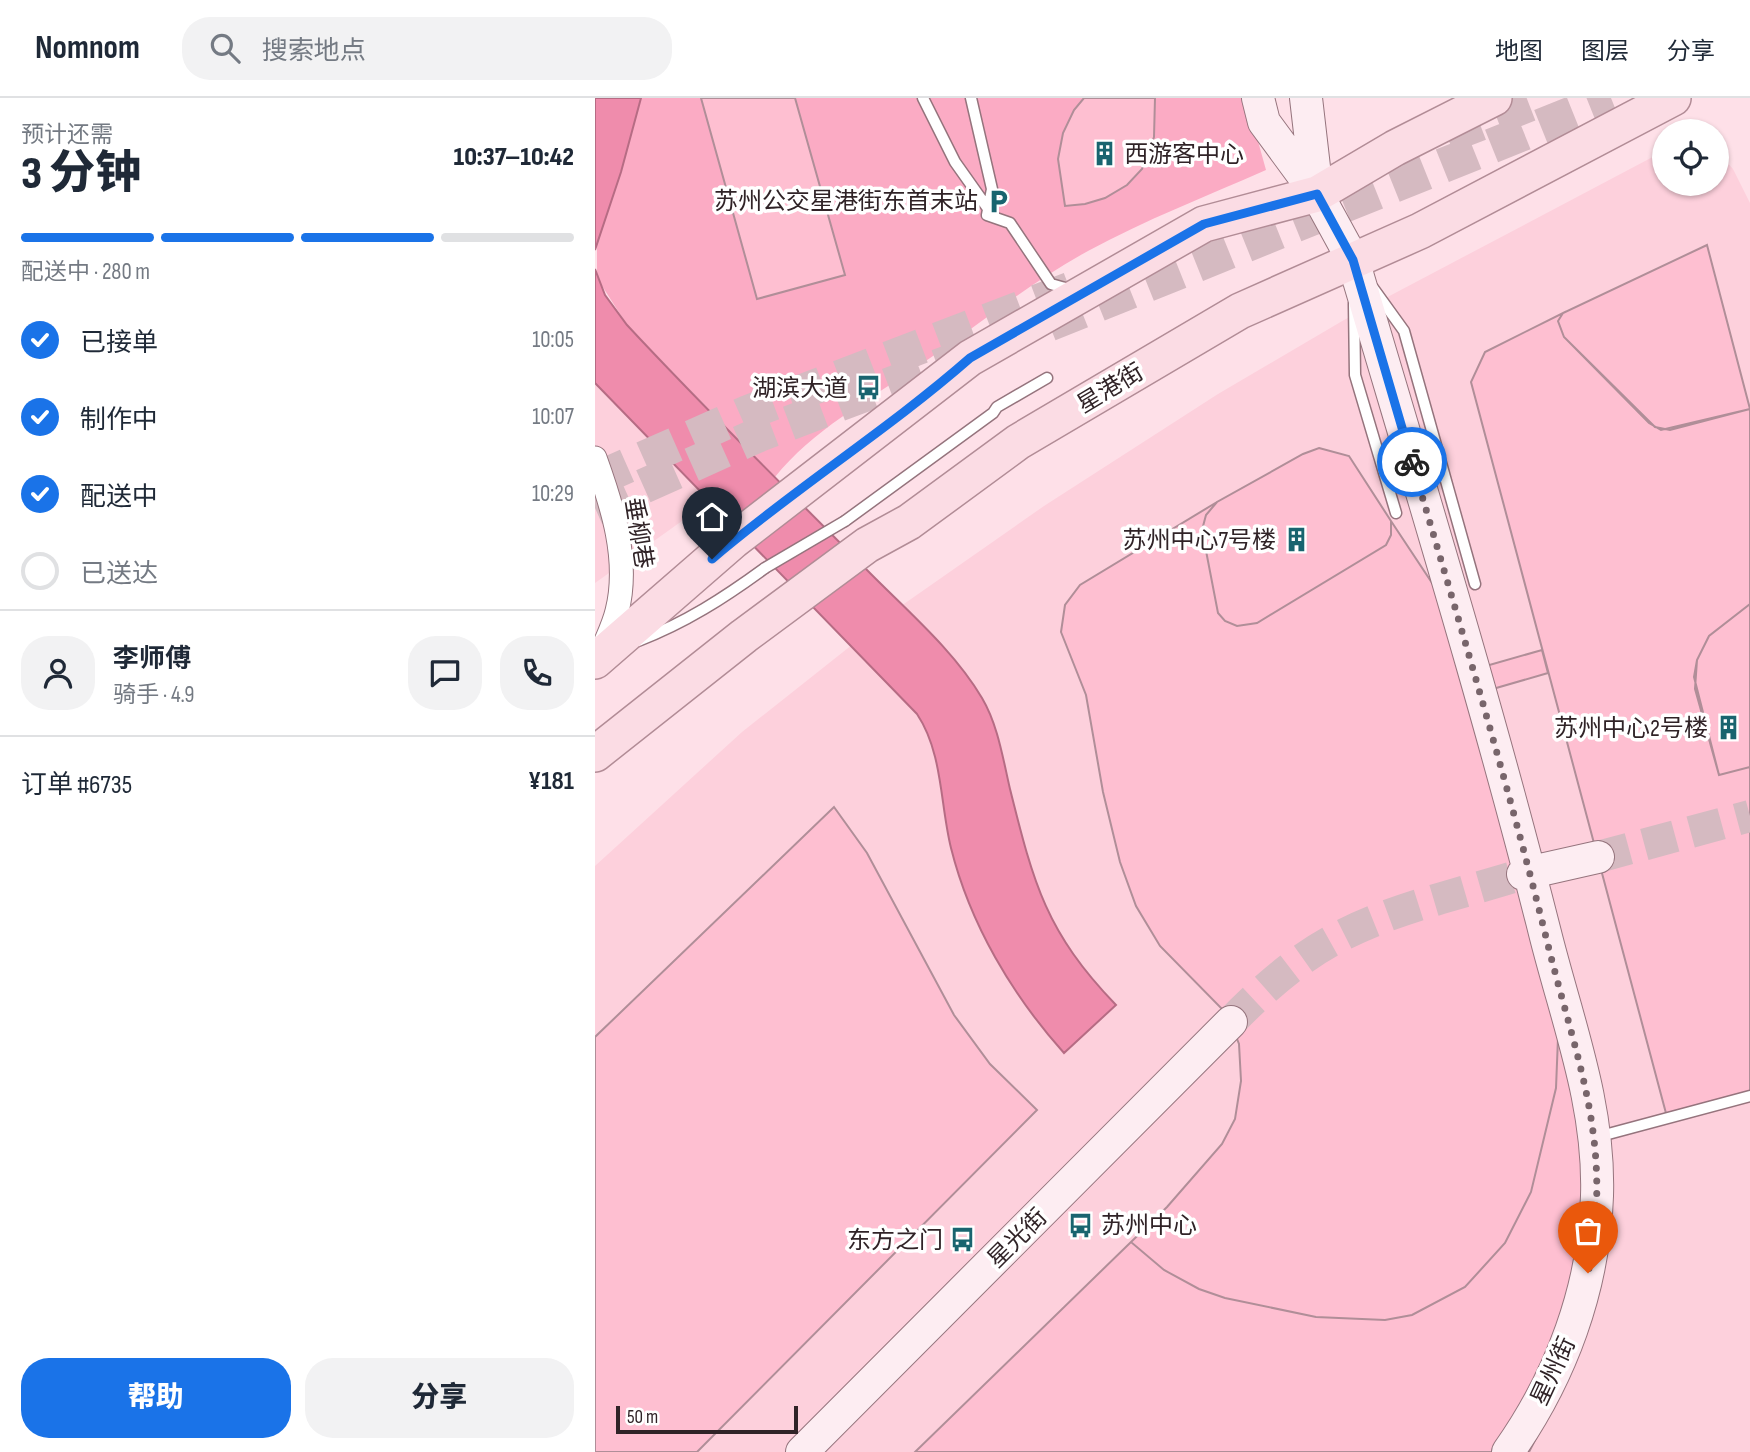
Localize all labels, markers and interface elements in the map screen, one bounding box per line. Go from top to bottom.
search box [182,17,672,80]
text: Nomnom [35,28,140,68]
icon: search [206,29,244,67]
text: 搜索地点 [262,36,366,67]
text: 地图 [1495,37,1543,66]
text: 图层 [1581,37,1629,66]
text: 分享 [1667,37,1715,66]
map controls [1652,119,1729,196]
button: locate [1652,119,1729,196]
text: 预计还需 [21,121,113,149]
building icon: 西游客中心 [1090,140,1118,168]
place label: 西游客中心 [1124,140,1244,169]
text: 10:37–10:42 [453,142,574,173]
text: 3 分钟 [21,147,141,202]
place label: 苏州公交星港街东首末站 [714,187,978,216]
parking icon: 苏州公交星港街东首末站 [984,187,1012,215]
text: 配送中 · 280 m [21,258,150,286]
icon: check [21,321,59,359]
text: 10:05 [532,326,574,354]
text: 已接单 [80,328,158,359]
street label: 星港街 [1072,357,1149,419]
place label: 湖滨大道 [752,374,848,403]
bus stop icon: 湖滨大道 [854,374,882,402]
icon: check [21,398,59,436]
text: 10:07 [532,403,574,431]
text: 制作中 [80,405,158,436]
courier [1377,427,1447,497]
icon: bike [1393,443,1431,481]
icon: check [21,475,59,513]
text: 10:29 [532,480,574,508]
text: 配送中 [80,482,158,513]
pin [682,487,742,559]
street label: 垂柳巷 [619,495,658,571]
icon: home [693,498,731,536]
place label: 苏州中心7号楼 [1122,526,1276,555]
building icon: 苏州中心7号楼 [1282,526,1310,554]
text: 已送达 [80,559,158,590]
button: person [21,636,95,710]
button: chat [408,636,482,710]
button: phone [500,636,574,710]
text: 李师傅 [113,644,191,675]
text: 骑手 · 4.9 [113,681,195,709]
place label: 苏州中心2号楼 [1554,714,1708,743]
building icon: 苏州中心2号楼 [1714,714,1742,742]
text: ¥181 [528,766,574,797]
text: 订单 #6735 [21,770,132,801]
pin [1558,1201,1618,1273]
street label: 星光街 [982,1203,1053,1274]
bus stop icon: 苏州中心 [1067,1211,1095,1239]
place label: 苏州中心 [1101,1211,1197,1240]
icon: bag [1569,1212,1607,1250]
place label: 东方之门 [847,1226,943,1255]
bus stop icon: 东方之门 [949,1226,977,1254]
street label: 星州街 [1525,1332,1582,1410]
button: 帮助 [21,1358,291,1438]
button: 分享 [305,1358,574,1438]
scale bar [616,1403,798,1435]
text: 50 m [627,1406,658,1429]

